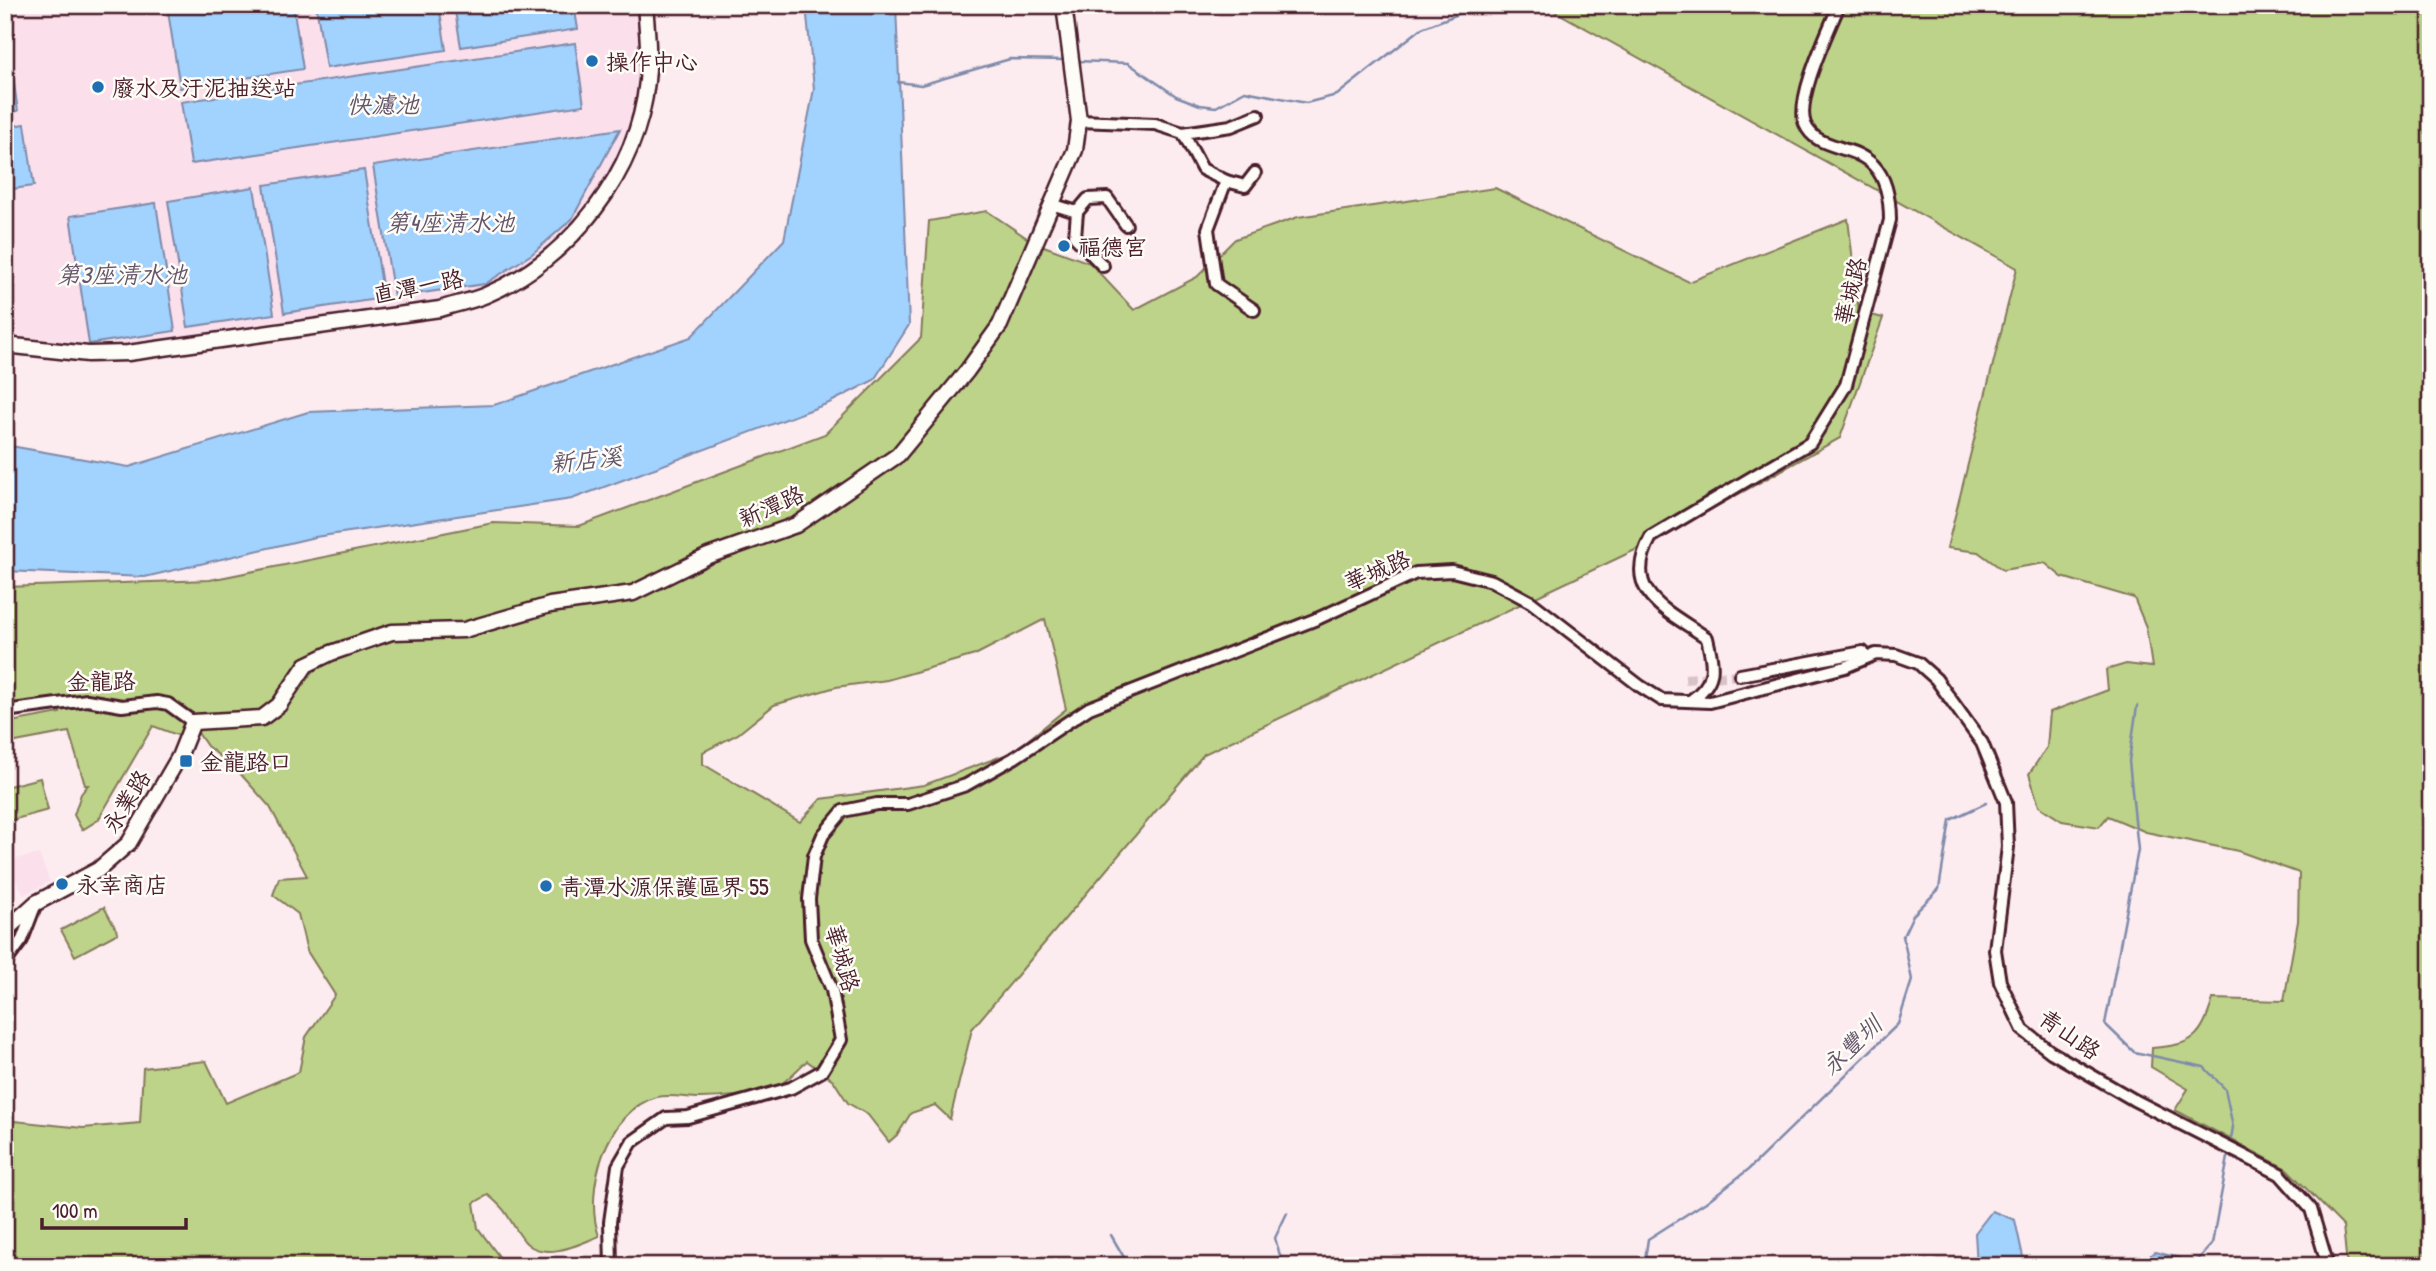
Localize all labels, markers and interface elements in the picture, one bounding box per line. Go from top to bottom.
place label: 操作中心 [606,46,698,77]
marker: 操作中心 [584,53,600,69]
place label: 廢水及汙泥抽送站 [112,72,296,103]
marker: 廢水及汙泥抽送站 [90,79,106,95]
water label: 快濾池 [347,88,420,120]
water label: 第4座清水池 [386,206,515,238]
place label: 福德宮 [1078,231,1147,262]
marker: 福德宮 [1056,238,1072,254]
street label: 華城路 [1827,254,1873,328]
water label: 第3座清水池 [57,258,188,290]
street label: 直潭一路 [370,262,466,310]
water label: 新店溪 [549,439,625,479]
street label: 新潭路 [733,478,809,534]
street label: 華城路 [1339,542,1415,598]
street label: 金龍路 [66,665,136,697]
place label: 金龍路口 [200,746,292,777]
marker: 金龍路口 [178,753,194,769]
street label: 永業路 [95,764,157,838]
place label: 永幸商店 [76,869,168,900]
place label: 青潭水源保護區界 55 [560,871,769,902]
marker: 永幸商店 [54,876,70,892]
marker: 青潭水源保護區界 55 [538,878,554,894]
street label: 華城路 [819,921,867,995]
street label: 青山路 [2033,1002,2107,1066]
water label: 永豐圳 [1814,1006,1890,1082]
scale bar [42,1187,186,1231]
text: 100 m [52,1196,98,1225]

